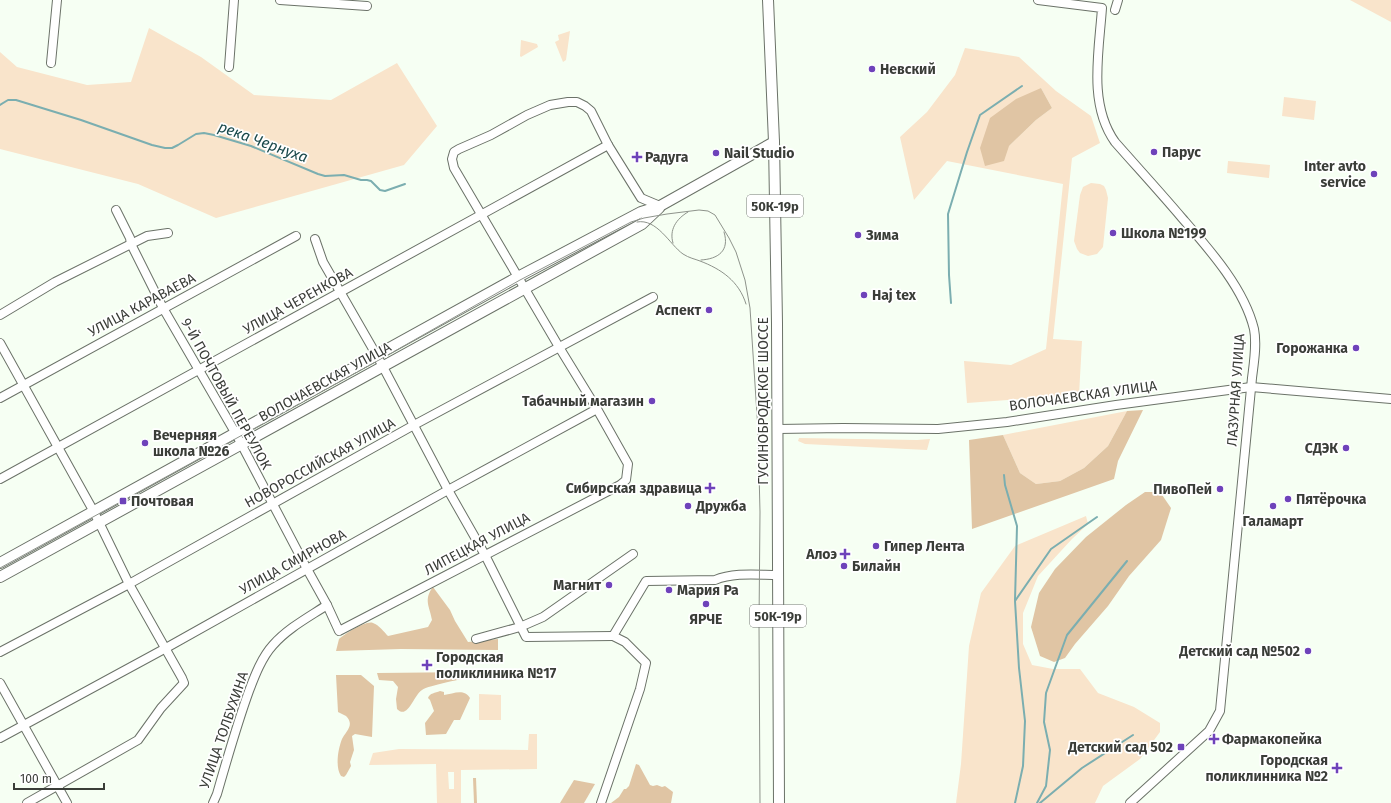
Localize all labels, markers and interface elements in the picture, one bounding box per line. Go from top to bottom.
place label: Невский [880,61,936,78]
marker: Невский [867,64,877,74]
water label: река Чернуха [216,117,310,167]
place label: Парус [1162,144,1201,161]
place label: Nail Studio [724,145,794,162]
marker: Парус [1149,147,1159,157]
marker: Nail Studio [711,148,721,158]
place label: Радуга [645,149,689,166]
marker: Радуга [632,152,642,162]
place label: Inter avto service [1304,158,1366,191]
marker: Inter avto service [1369,169,1379,179]
road number: 50К-19р [747,195,803,217]
place label: Школа №199 [1121,225,1206,242]
place label: Зима [865,227,899,244]
marker: Школа №199 [1108,228,1118,238]
marker: Зима [853,230,863,240]
street label: УЛИЦА ЧЕРЕНКОВА [240,264,356,338]
street label: УЛИЦА КАРАВАЕВА [85,270,199,340]
place label: Haj tex [872,287,917,304]
marker: Haj tex [859,290,869,300]
place label: Аспект [655,302,701,319]
marker: Аспект [704,305,714,315]
street label: 9-Й ПОЧТОВЫЙ ПЕРЕУЛОК [177,315,275,473]
street label: ГУСИНОБРОДСКОЕ ШОССЕ [755,317,772,485]
street label: ЛАЗУРНАЯ УЛИЦА [1224,333,1248,447]
street label: ВОЛОЧАЕВСКАЯ УЛИЦА [256,338,394,426]
place label: Горожанка [1276,340,1348,357]
marker: Горожанка [1351,343,1361,353]
street label: ВОЛОЧАЕВСКАЯ УЛИЦА [1008,377,1158,415]
place label: Табачный магазин [522,393,644,410]
marker: Табачный магазин [647,396,657,406]
street label: НОВОРОССИЙСКАЯ УЛИЦА [242,414,398,512]
place label: Вечерняя школа №26 [153,427,230,460]
marker: Вечерняя школа №26 [140,438,150,448]
place label: СДЭК [1305,440,1338,457]
marker: СДЭК [1341,443,1351,453]
place label: Сибирская здравица [566,480,702,497]
place label: ПивоПей [1153,481,1212,498]
marker: Сибирская здравица [705,483,715,493]
marker: ПивоПей [1215,484,1225,494]
place label: Пятёрочка [1296,491,1367,508]
place label: Почтовая [131,493,194,510]
marker: Пятёрочка [1283,494,1293,504]
marker: Почтовая [118,496,128,506]
place label: Дружба [695,498,747,515]
marker: Дружба [683,501,693,511]
marker: Галамарт [1268,501,1278,511]
street label: ЛИПЕЦКАЯ УЛИЦА [421,509,533,579]
place label: Галамарт [1243,513,1304,530]
street label: УЛИЦА СМИРНОВА [237,526,349,598]
place label: Гипер Лента [884,538,965,555]
marker: Гипер Лента [871,541,881,551]
place label: Алоэ [805,546,837,563]
marker: Алоэ [840,549,850,559]
place label: Билайн [852,558,901,575]
marker: Билайн [839,561,849,571]
place label: Магнит [553,577,601,594]
marker: Магнит [604,580,614,590]
place label: Мария Ра [677,582,739,599]
marker: Мария Ра [664,585,674,595]
marker: ЯРЧЕ [701,599,711,609]
road number: 50К-19р [750,605,806,627]
place label: ЯРЧЕ [690,611,722,628]
place label: Детский сад №502 [1178,643,1300,660]
marker: Детский сад №502 [1303,646,1313,656]
place label: Городская поликлиника №17 [436,649,557,682]
marker: Городская поликлиника №17 [421,659,433,671]
street label: УЛИЦА ТОЛБУХИНА [196,669,252,791]
place label: Фармакопейка [1222,731,1322,748]
marker: Фармакопейка [1209,734,1219,744]
place label: Детский сад 502 [1067,739,1173,756]
marker: Детский сад 502 [1176,742,1186,752]
place label: Городская поликлинника №2 [1205,752,1328,785]
marker: Городская поликлинника №2 [1331,762,1343,774]
scale bar [14,765,104,791]
text: 100 m [20,772,52,786]

